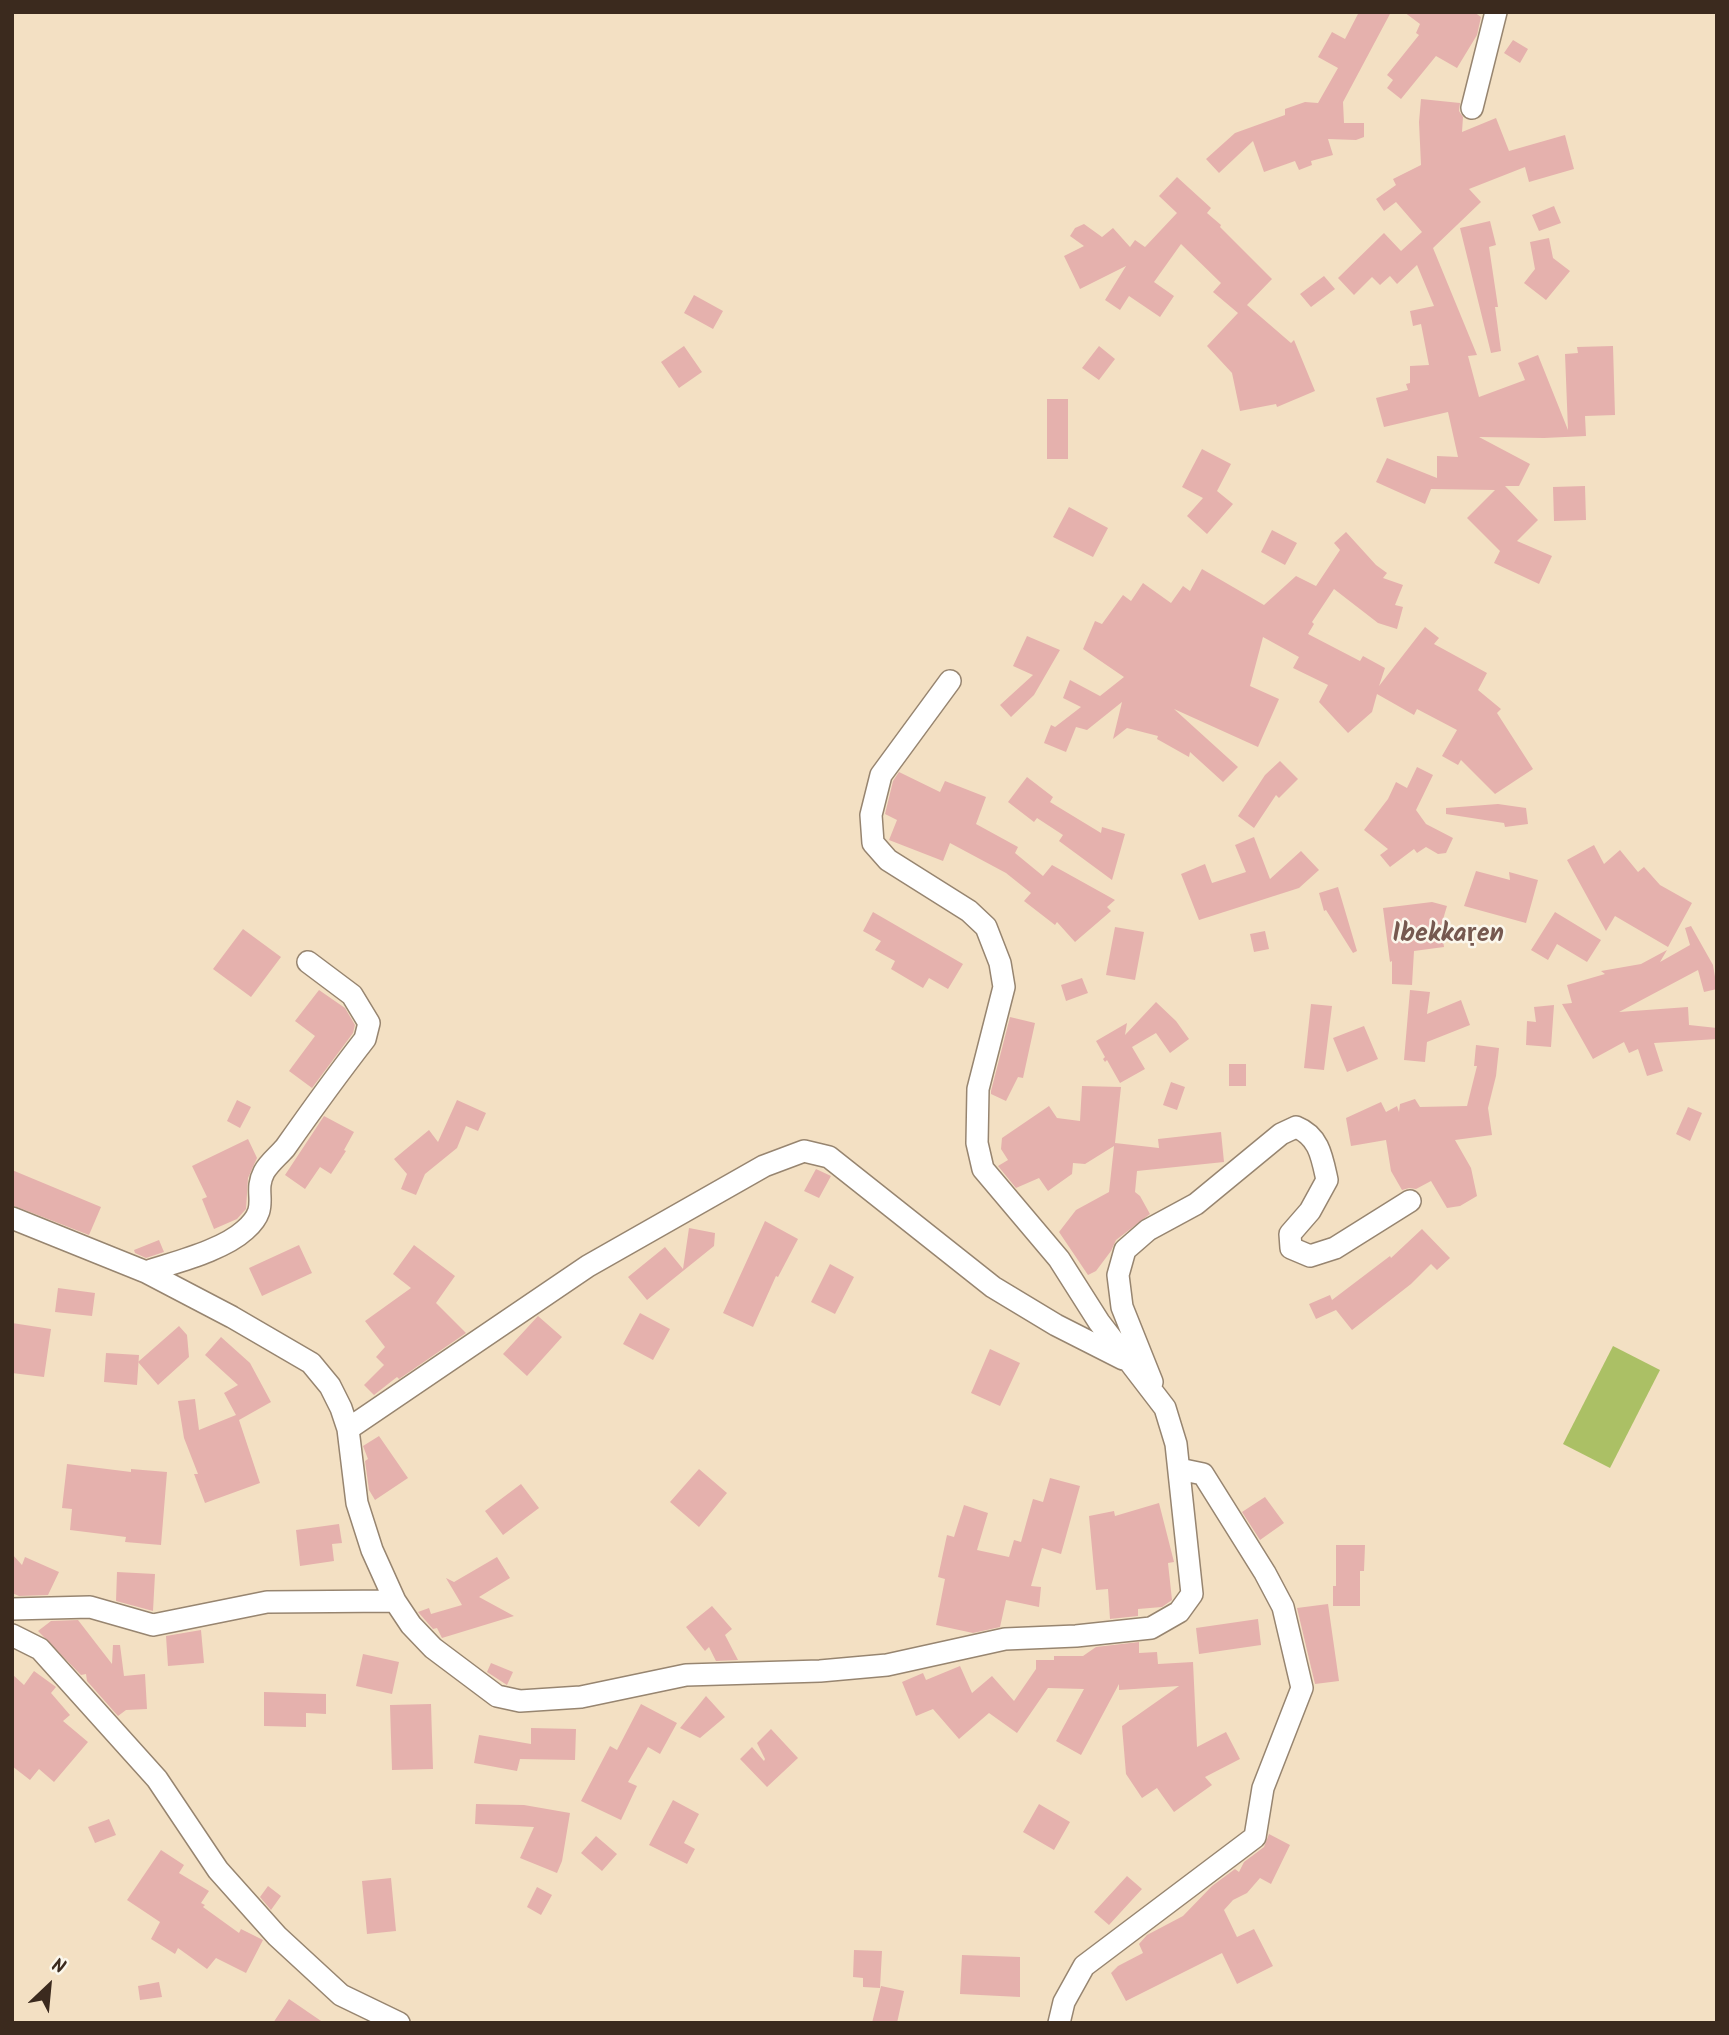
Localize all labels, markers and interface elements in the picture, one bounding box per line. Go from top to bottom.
district label: Ibekkaṛen [1392,921,1504,953]
north arrow [14,1951,84,2021]
text: N [46,1951,70,1983]

